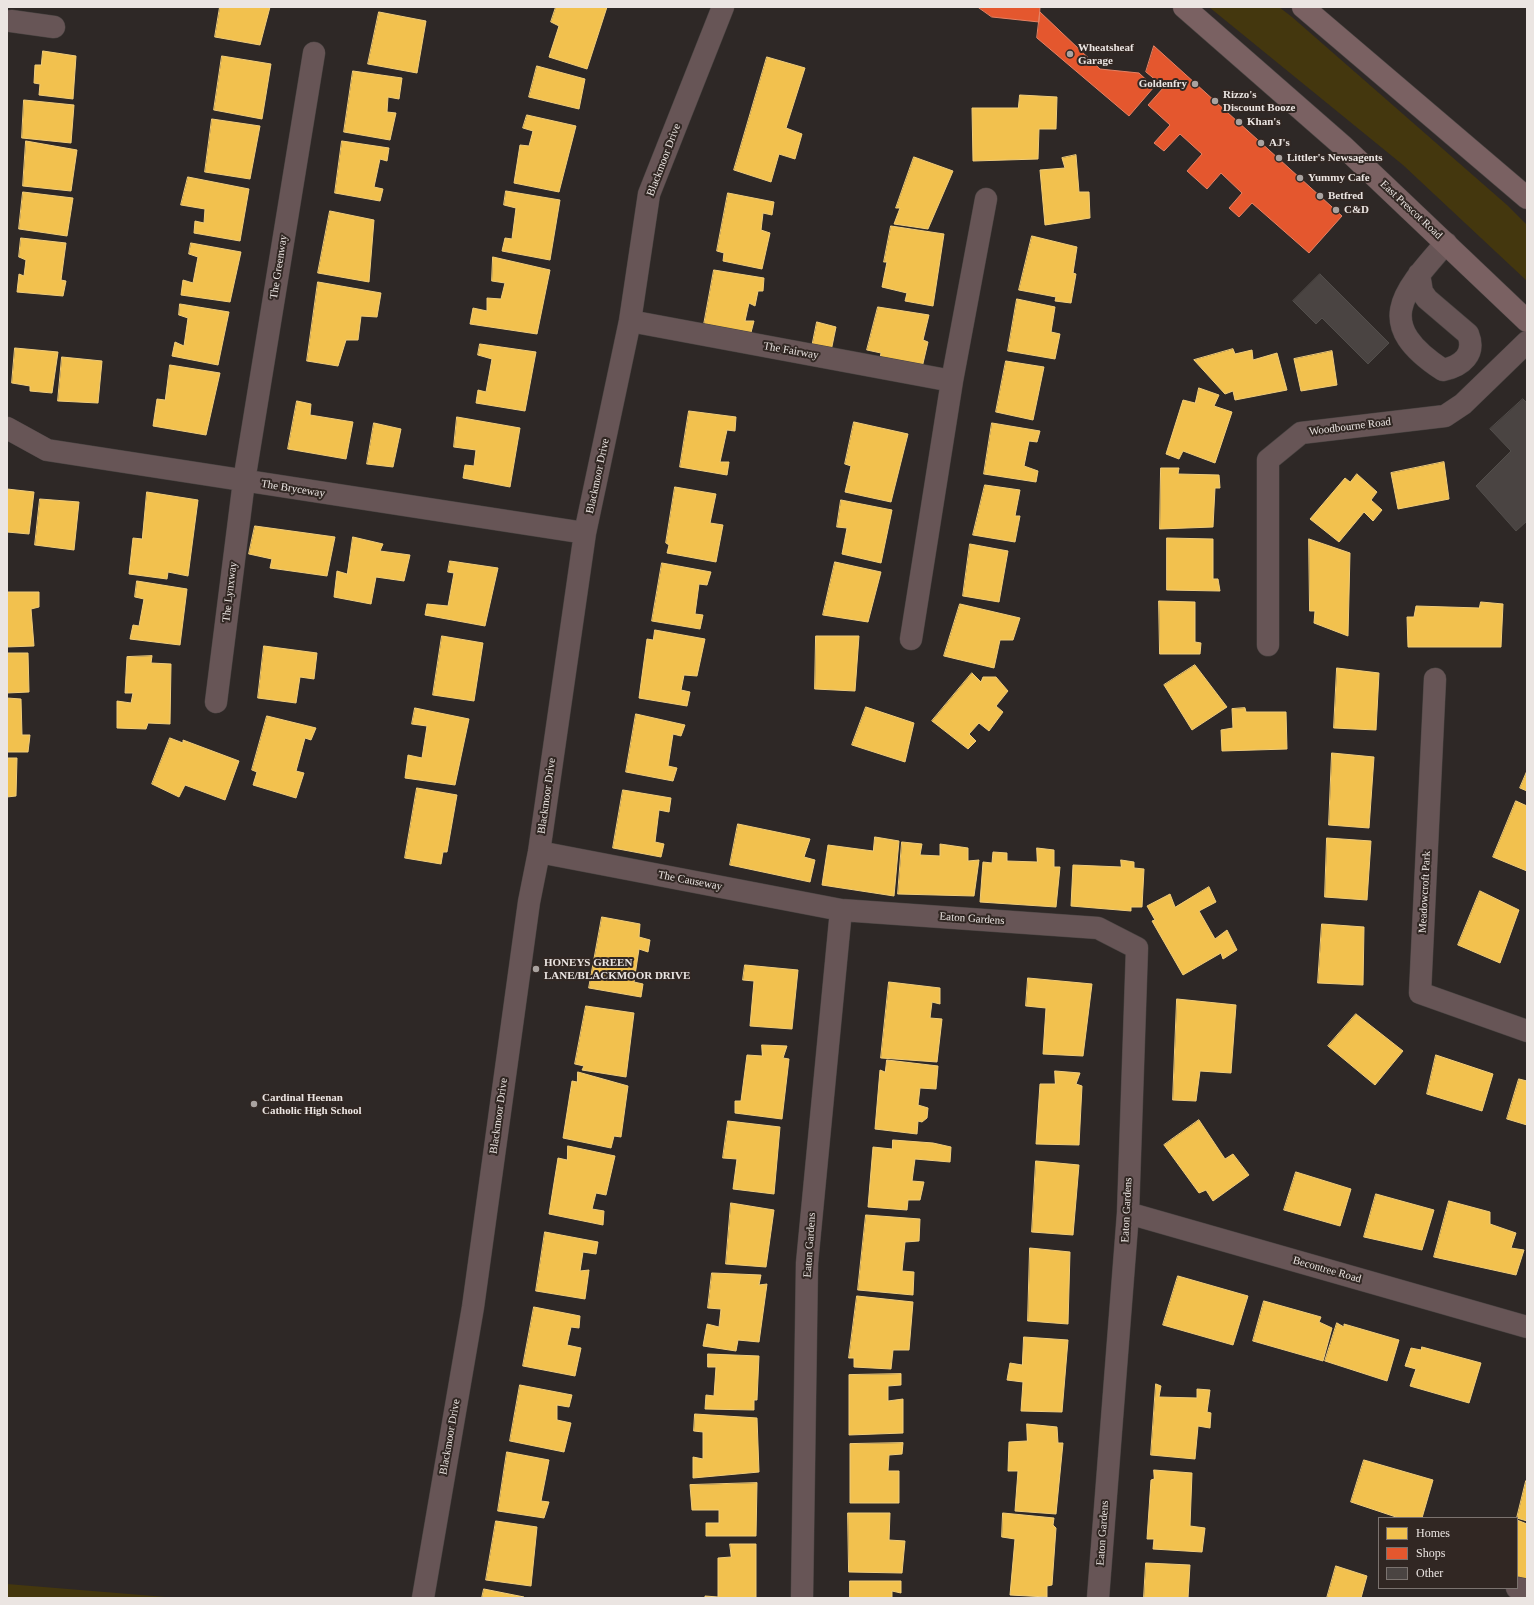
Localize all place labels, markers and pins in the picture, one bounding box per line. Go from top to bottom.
place label: Wheatsheaf Garage [1078,41,1134,67]
marker: Wheatsheaf Garage [1065,49,1075,59]
place label: Goldenfry [1139,77,1187,91]
marker: Goldenfry [1190,79,1200,89]
place label: Rizzo's Discount Booze [1223,88,1295,114]
marker: Rizzo's Discount Booze [1210,96,1220,106]
place label: Khan's [1247,115,1281,129]
marker: Khan's [1234,117,1244,127]
place label: AJ's [1269,136,1290,150]
marker: AJ's [1256,138,1266,148]
place label: Littler's Newsagents [1287,151,1383,165]
marker: Littler's Newsagents [1274,153,1284,163]
place label: Yummy Cafe [1308,171,1370,185]
marker: Yummy Cafe [1295,173,1305,183]
place label: Betfred [1328,189,1363,203]
marker: Betfred [1315,191,1325,201]
place label: C&D [1344,203,1369,217]
marker: C&D [1331,205,1341,215]
place label: HONEYS GREEN LANE/BLACKMOOR DRIVE [544,956,690,982]
marker: HONEYS GREEN LANE/BLACKMOOR DRIVE [531,964,541,974]
place label: Cardinal Heenan Catholic High School [262,1091,362,1117]
marker: Cardinal Heenan Catholic High School [249,1099,259,1109]

